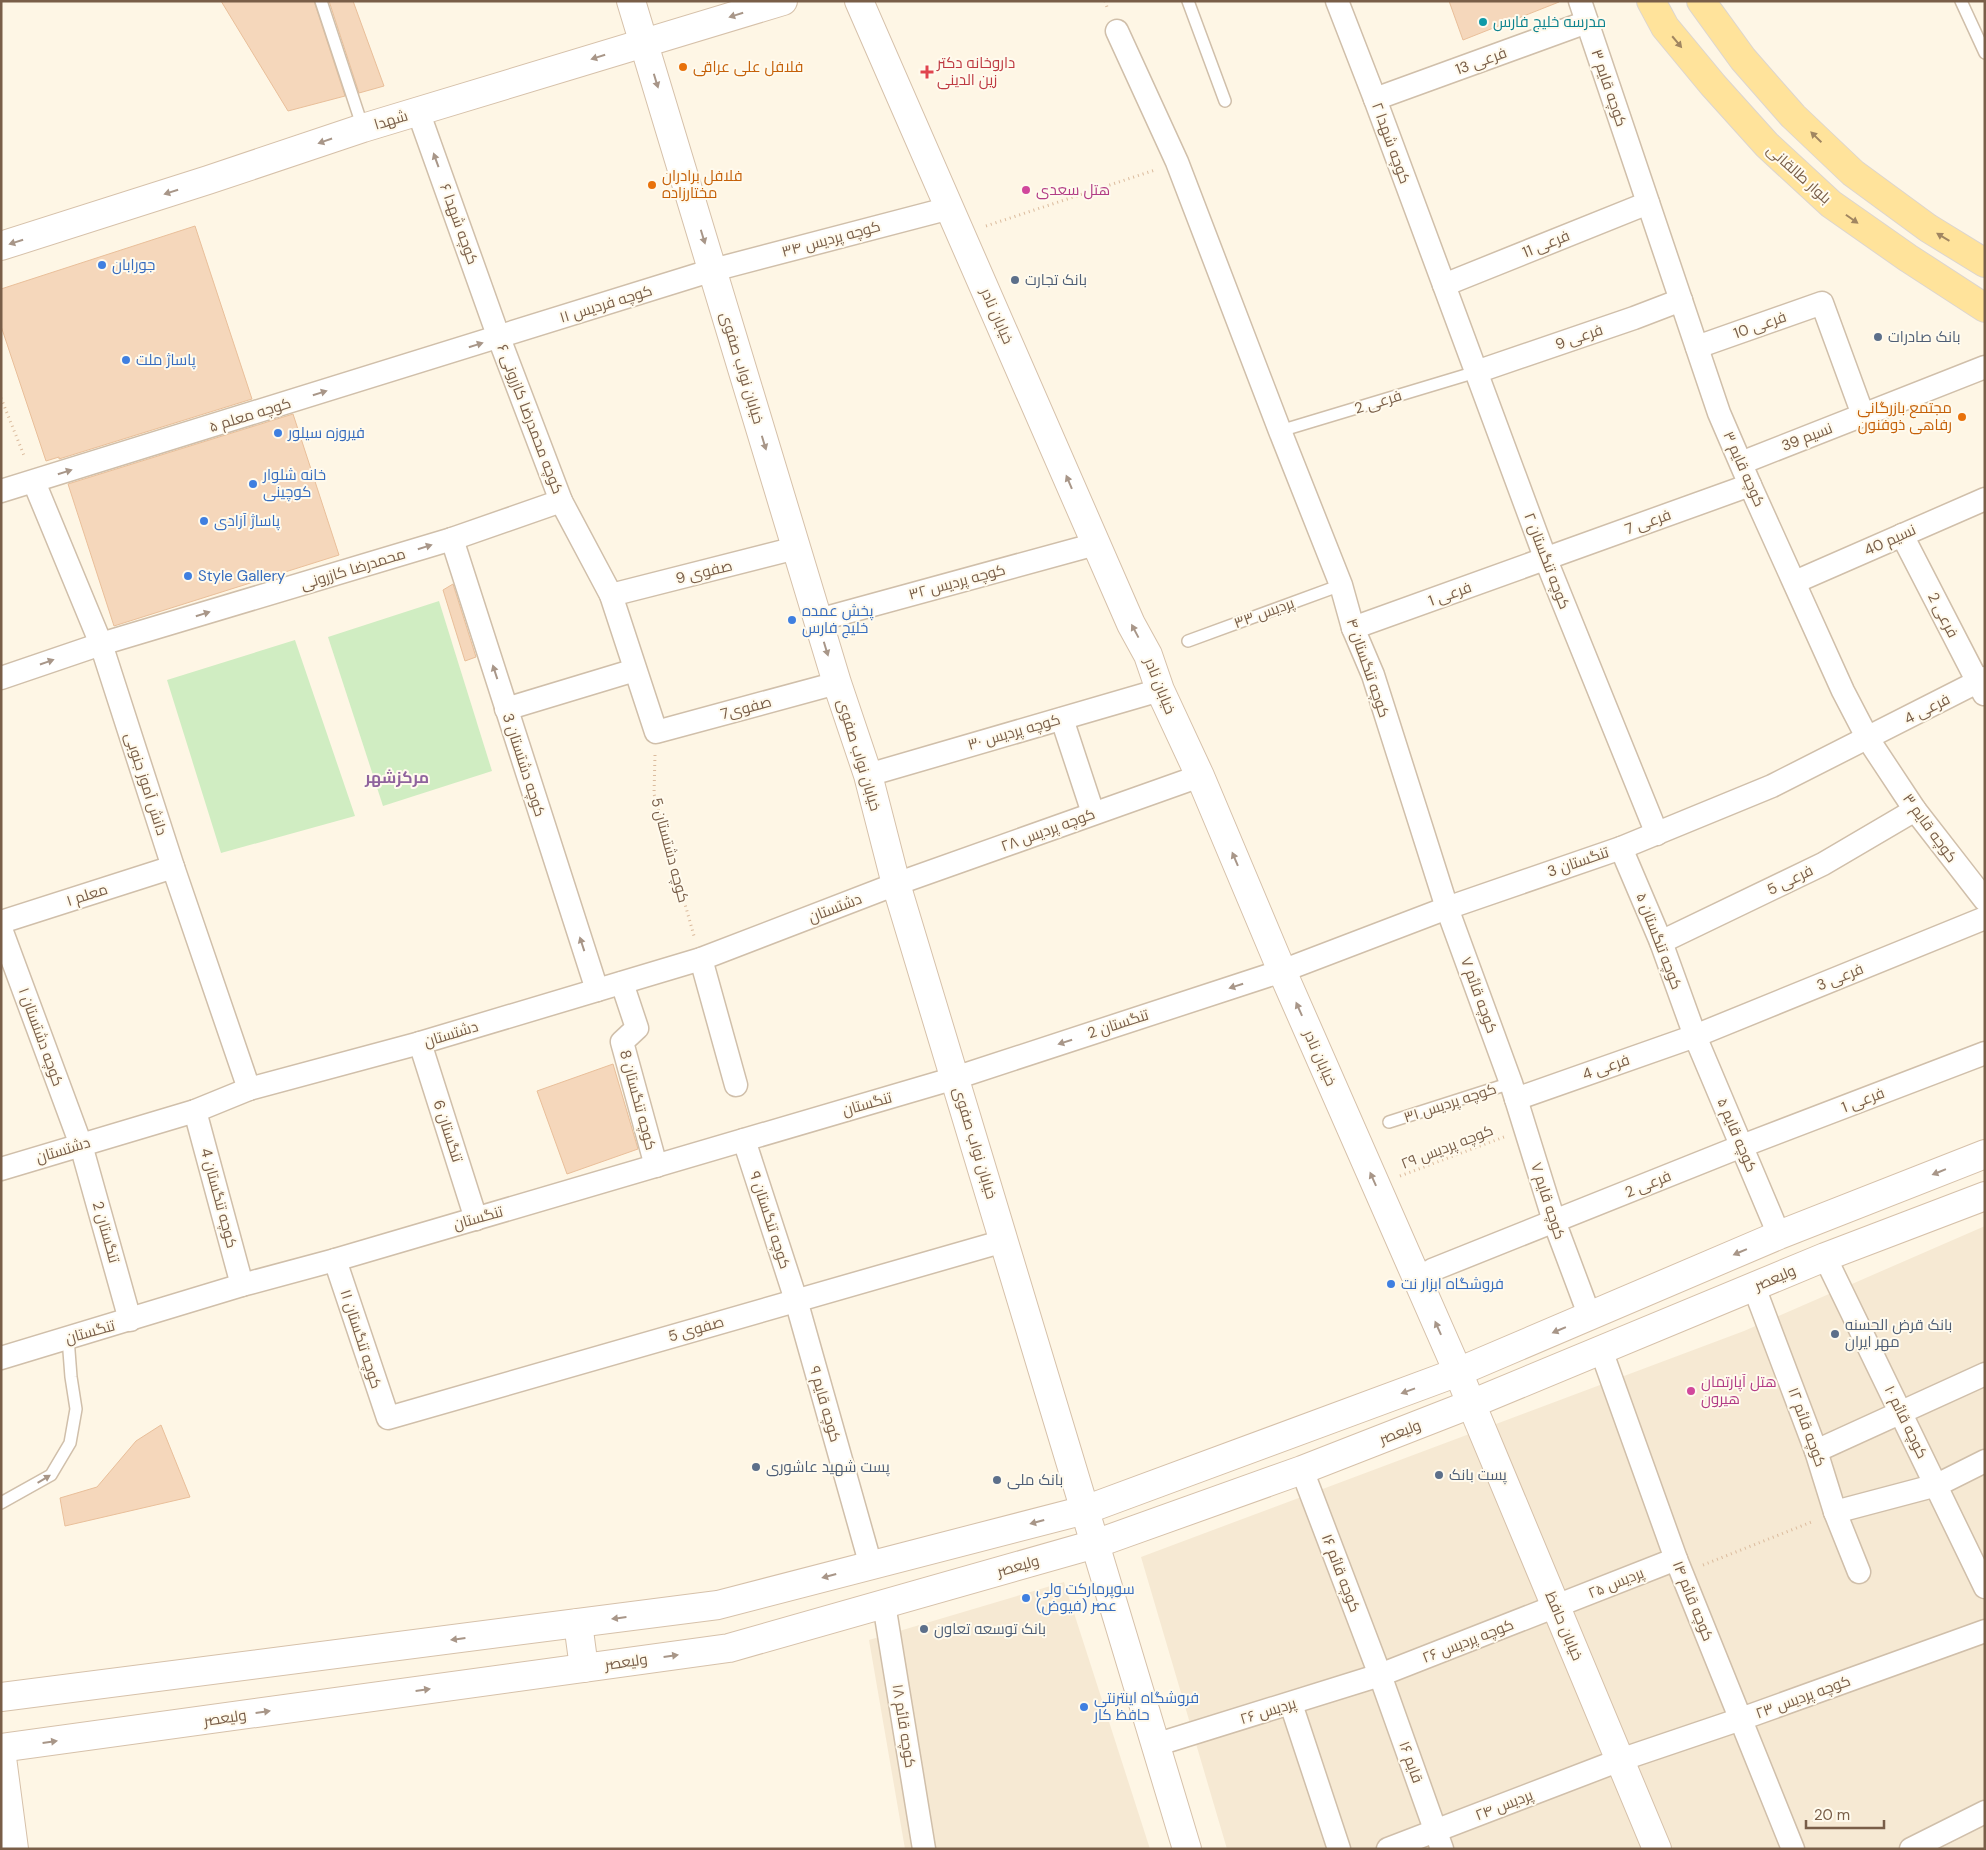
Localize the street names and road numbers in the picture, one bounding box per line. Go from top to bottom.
street label: فرعی 13 [1453,42,1509,80]
street label: کوچه قایم ۳ [1586,47,1632,129]
street label: کوچه شهدا ۲ [1367,100,1415,186]
street label: شهدا [372,105,410,135]
street label: بلوار طالقانی [1762,140,1836,208]
street label: کوچه شهدا ۶ [435,181,483,267]
street label: کوچه پردیس ۳۴ [779,216,883,262]
street label: فرعی 11 [1519,226,1573,262]
street label: کوچه فردیس ۱۱ [557,280,655,328]
street label: خیابان نادر [975,284,1018,347]
street label: فرعی 10 [1731,307,1789,343]
street label: خیابان نواب صفوی [715,310,769,426]
street label: فرعی 9 [1552,320,1606,354]
street label: کوچه محمدرضا کازرونی ۶ [492,341,568,497]
street label: فرعی 2 [1352,385,1404,419]
street label: کوچه معلم ۵ [206,393,294,437]
street label: نسیم 39 [1779,418,1835,456]
street label: کوچه قایم ۳ [1718,428,1770,510]
street label: فرعی 7 [1622,504,1674,540]
street label: کوچه تنگستان ۲ [1519,510,1575,612]
street label: نسیم 40 [1861,520,1919,560]
street label: محمدرضا کازرونی [298,544,408,594]
street label: صفوی 9 [674,555,734,589]
street label: کوچه پردیس ۳۲ [906,559,1008,605]
street label: فرعی 1 [1426,577,1474,611]
street label: فرعی 2 [1923,589,1963,641]
street label: پردیس ۳۳ [1231,593,1297,633]
street label: کوچه تنگستان ۴ [1342,616,1394,720]
street label: خیابان نادر [1139,654,1180,717]
street label: فرعی 4 [1901,689,1953,729]
street label: صفوی7 [718,692,774,724]
street label: خیابان نواب صفوی [832,697,886,813]
street label: کوچه پردیس ۳۰ [965,709,1063,755]
street label: کوچه دشتستان 3 [498,711,550,819]
street label: دانش آموز جنوبی [120,730,172,838]
street label: کوچه قایم ۳ [1898,790,1962,866]
street label: کوچه دشتستان 5 [646,795,694,905]
street label: کوچه پردیس ۲۸ [998,804,1098,856]
street label: تنگستان 3 [1545,842,1611,882]
street label: فرعی 5 [1764,860,1816,900]
street label: معلم ۱ [64,879,110,911]
street label: دشتستان [805,889,865,927]
street label: کوچه تنگستان ۵ [1631,890,1687,992]
street label: کوچه قائم ۷ [1456,954,1502,1036]
street label: فرعی 3 [1814,959,1866,995]
street label: کوچه دشتستان ۱ [14,985,68,1089]
street label: تنگستان 2 [1085,1005,1151,1043]
street label: دشتستان [421,1016,481,1052]
street label: خیابان نادر [1298,1026,1341,1089]
street label: کوچه تنگستان 8 [615,1048,661,1152]
street label: فرعی 4 [1580,1050,1632,1084]
street label: کوچه پردیس ۳۱ [1401,1079,1499,1127]
street label: فرعی 1 [1839,1083,1887,1117]
street label: خیابان نواب صفوی [948,1085,1002,1201]
street label: تنگستان [840,1087,894,1121]
street label: کوچه قایم ۵ [1712,1095,1762,1175]
street label: تنگستان 6 [429,1097,467,1165]
street label: کوچه پردیس ۲۹ [1398,1120,1496,1174]
street label: دشتستان [33,1132,93,1168]
street label: کوچه تنگستان 4 [196,1146,242,1250]
street label: کوچه قایم ۷ [1526,1160,1570,1242]
street label: فرعی 2 [1622,1166,1674,1202]
street label: کوچه تنگستان ۹ [745,1169,795,1271]
street label: تنگستان 2 [88,1199,124,1265]
street label: تنگستان [451,1201,505,1235]
street label: ولیعصر [1750,1260,1799,1296]
street label: کوچه تنگستان ۱۱ [336,1287,386,1391]
street label: صفوی 5 [666,1312,726,1346]
street label: تنگستان [63,1315,117,1349]
street label: کوچه قایم ۹ [805,1364,845,1444]
street label: کوچه قائم ۱۰ [1880,1382,1932,1462]
street label: کوچه قائم ۱۲ [1783,1385,1831,1469]
street label: ولیعصر [1375,1415,1424,1449]
street label: کوچه قائم ۱۶ [1317,1531,1365,1615]
street label: ولیعصر [994,1550,1041,1582]
street label: کوچه قائم ۱۴ [1668,1558,1718,1644]
street label: پردیس ۲۵ [1585,1563,1647,1603]
street label: خیابان حافظ [1540,1588,1588,1664]
street label: کوچه پردیس ۲۶ [1419,1614,1517,1668]
street label: ولیعصر [602,1649,649,1675]
street label: کوچه پردیس ۲۳ [1753,1671,1853,1723]
street label: کوچه قائم ۱۸ [888,1683,920,1769]
street label: پردیس ۲۶ [1238,1693,1298,1729]
street label: ولیعصر [201,1705,248,1731]
street label: قایم ۱۶ [1394,1738,1428,1786]
street label: پردیس ۲۴ [1472,1785,1536,1825]

